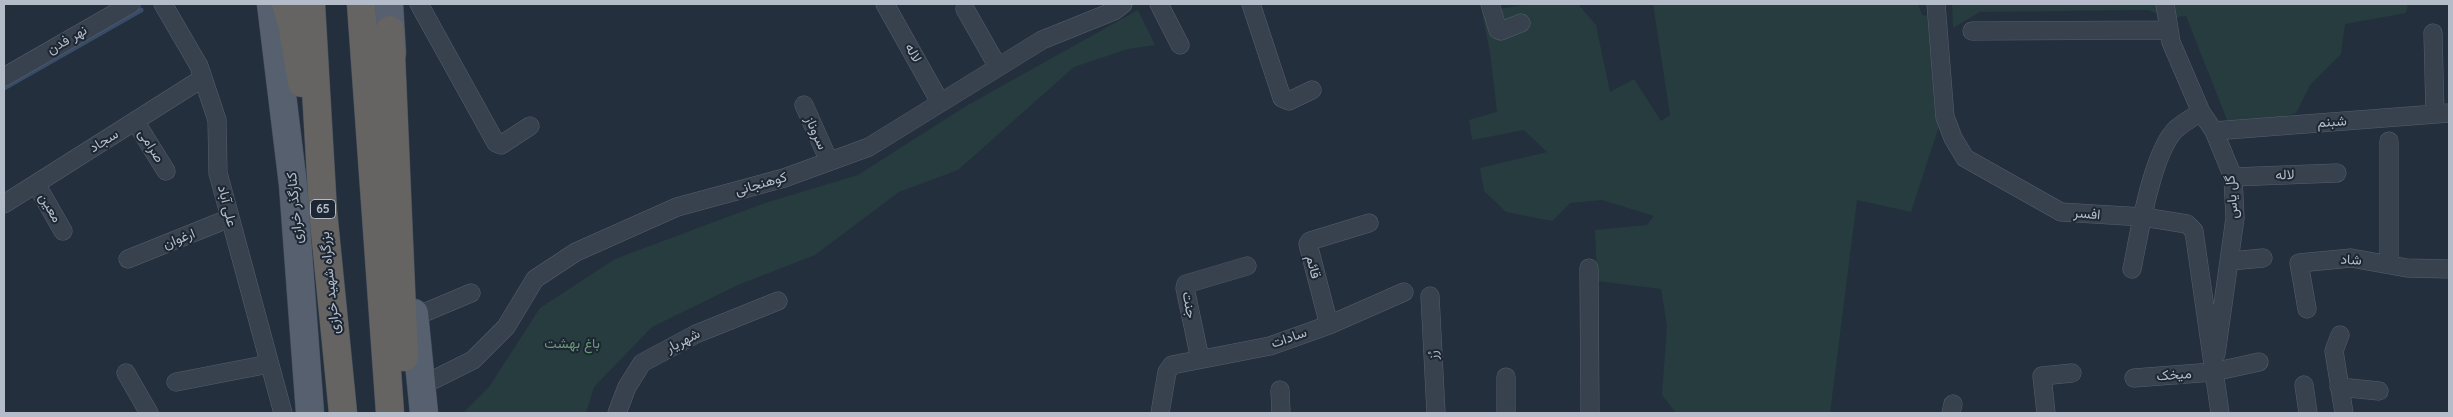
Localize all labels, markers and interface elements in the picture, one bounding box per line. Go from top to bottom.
street label: نهر فدن [44,22,90,58]
street label: لاله [901,41,925,65]
street label: شبنم [2317,113,2347,131]
street label: سروناز [801,114,831,152]
street label: سجاد [86,126,122,156]
street label: صرامی [134,126,168,166]
street label: لاله [2275,166,2295,184]
street label: کوهنجانی [733,169,789,199]
street label: کنارگذر خرازی [283,171,307,245]
street label: گل یاس [2222,174,2242,220]
street label: علی آباد [214,183,240,229]
street label: معین [35,190,65,226]
road number: 65 [310,200,336,218]
street label: افسر [2073,204,2101,224]
street label: ارغوان [160,225,198,253]
street label: بزرگراه شهید خرازی [316,231,344,335]
street label: شاد [2340,251,2362,269]
street label: قائم [1302,254,1324,280]
street label: جنت [1178,290,1200,320]
street label: سادات [1269,324,1309,352]
street label: شهریار [663,325,703,357]
park label: باغ بهشت [544,336,600,352]
street label: رُز [1424,350,1442,360]
street label: میخک [2156,365,2192,385]

